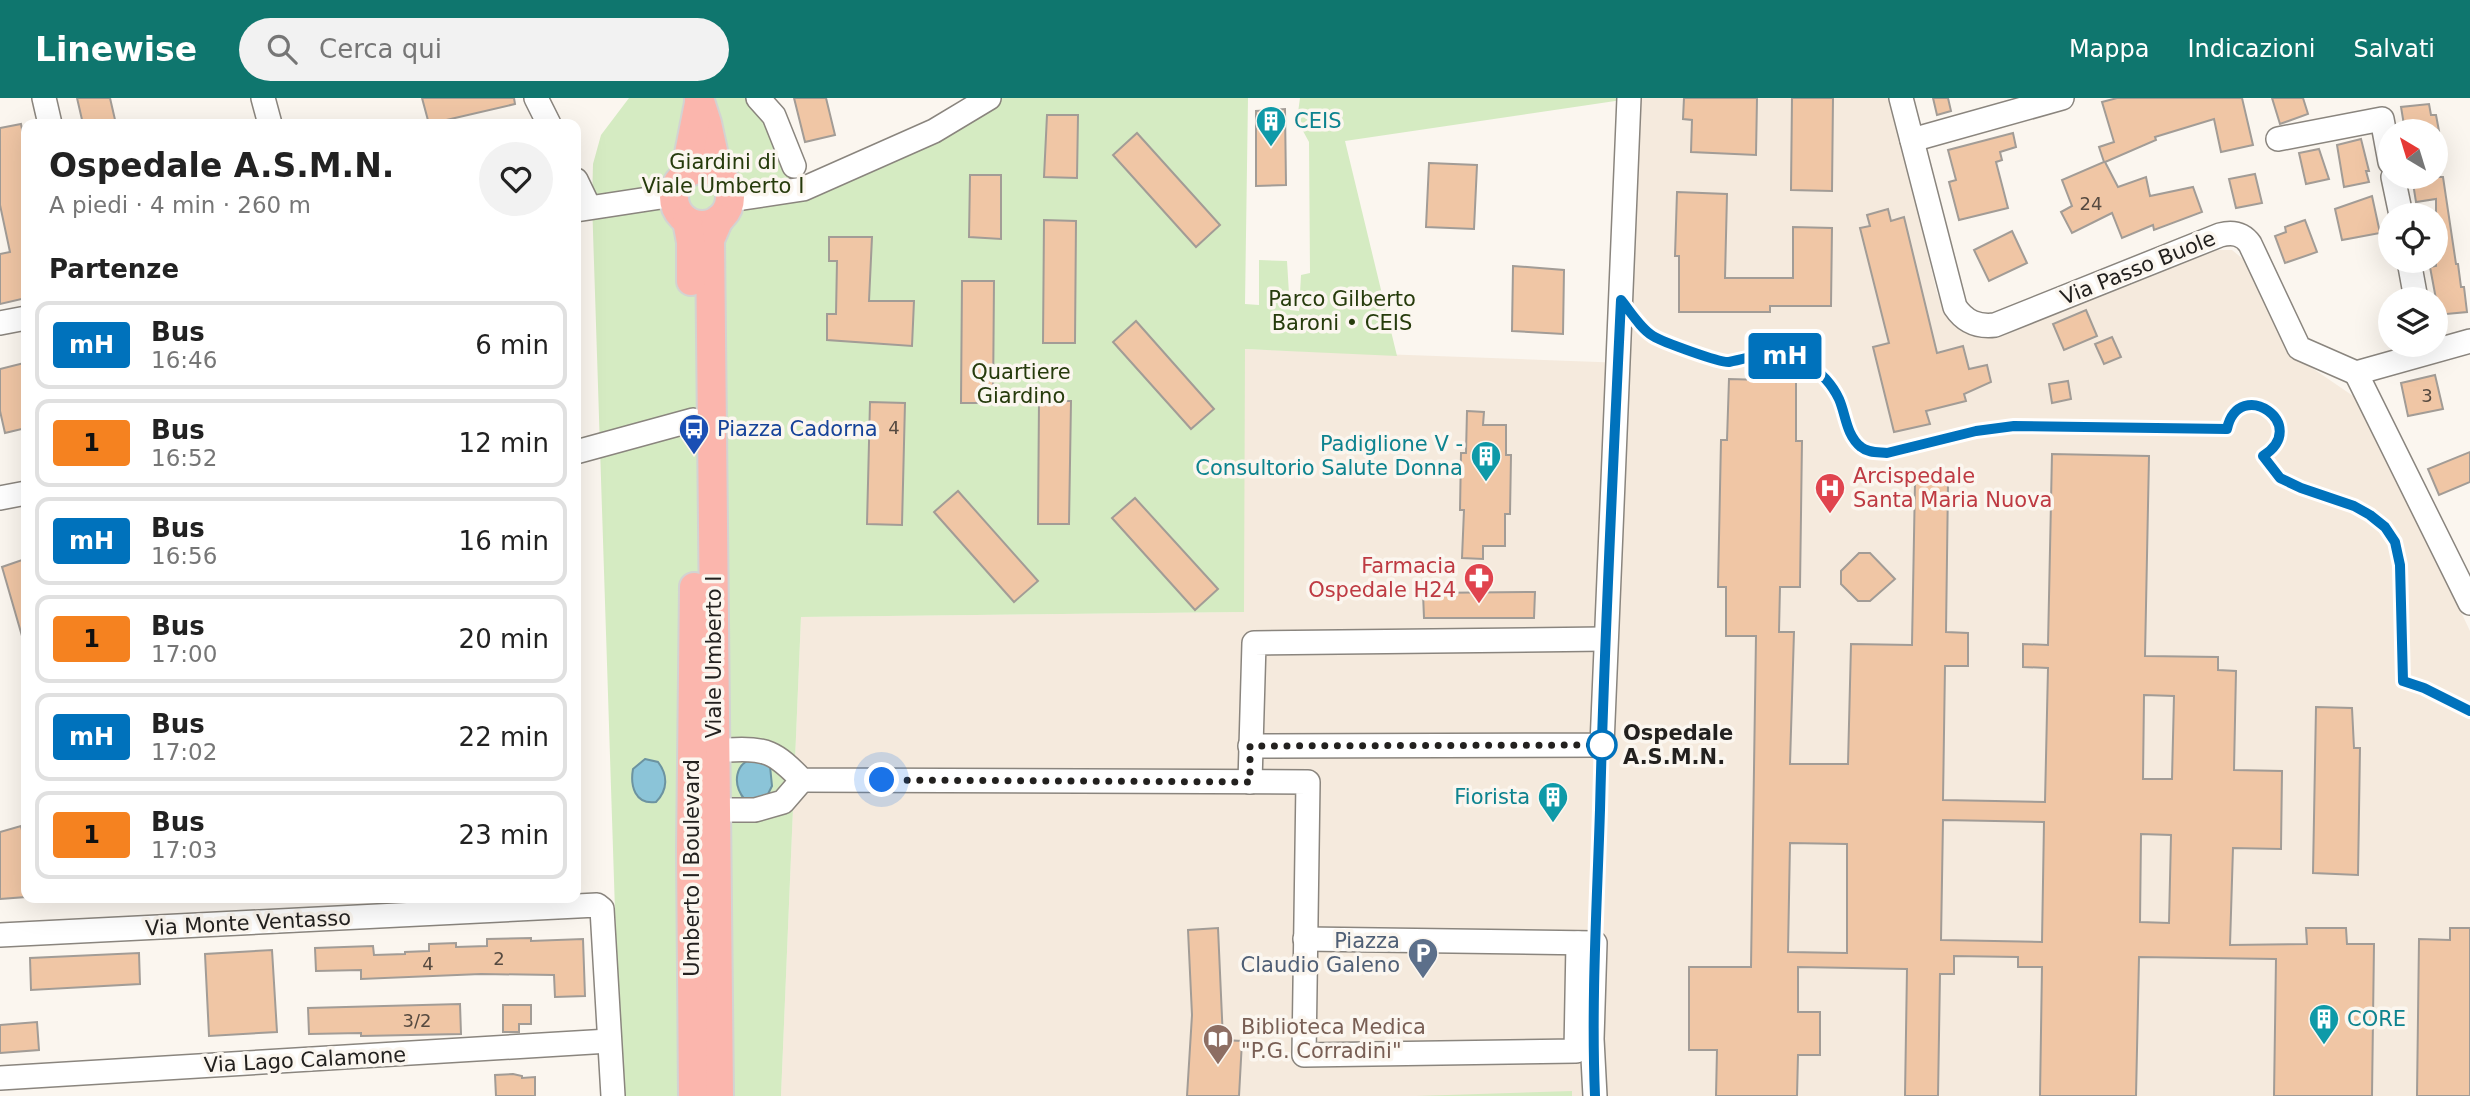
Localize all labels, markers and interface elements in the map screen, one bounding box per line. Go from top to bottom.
search box [239,18,729,81]
text: Linewise [35,30,197,69]
icon: search [263,30,301,68]
text: Cerca qui [319,34,442,64]
text: Mappa [2069,35,2149,63]
text: Indicazioni [2187,35,2315,63]
text: Salvati [2353,35,2435,63]
building icon: CEIS [1254,104,1288,148]
place label: CEIS [1294,109,1341,133]
north arrow [2378,119,2448,189]
map controls [2378,119,2448,357]
button: heart [479,142,553,216]
text: Ospedale A.S.M.N. [49,146,394,185]
park label: Giardini di Viale Umberto I [642,150,804,198]
text: A piedi · 4 min · 260 m [49,192,311,218]
house number: 24 [2080,193,2102,214]
button: locate [2378,203,2448,273]
street label: Via Passo Buole [2057,226,2219,310]
text: Partenze [49,254,179,284]
park label: Parco Gilberto Baroni • CEIS [1268,287,1416,335]
button: layers [2378,287,2448,357]
text: Bus [151,317,205,347]
text: 6 min [475,330,549,360]
text: mH [69,331,114,359]
line badge: mH [1754,333,1816,379]
text: mH [1762,342,1808,370]
text: 16:46 [151,347,217,373]
park label: Quartiere Giardino [971,360,1071,408]
house number: 3 [2421,385,2433,406]
bus stop icon: Piazza Cadorna [677,412,711,456]
text: Bus [151,415,205,445]
place label: Piazza Cadorna [717,417,878,441]
house number: 4 [888,417,900,438]
text: 12 min [459,428,549,458]
text: 1 [83,429,100,457]
place label: Padiglione V - Consultorio Salute Donna [1195,432,1463,480]
building icon: Padiglione V - Consultorio Salute Donna [1469,439,1503,483]
text: 16:52 [151,445,217,471]
place label: Arcispedale Santa Maria Nuova [1853,464,2052,512]
hospital icon: Arcispedale Santa Maria Nuova [1813,471,1847,515]
text: Bus [151,513,205,543]
text: 16 min [459,526,549,556]
text: mH [69,527,114,555]
text: 16:56 [151,543,217,569]
place label: Farmacia Ospedale H24 [1308,554,1456,602]
pharmacy icon: Farmacia Ospedale H24 [1462,561,1496,605]
street label: Viale Umberto I [702,576,726,738]
text: Bus [151,611,205,641]
text: 20 min [459,624,549,654]
text: 1 [83,625,100,653]
text: 17:00 [151,641,217,667]
text: Bus [151,709,205,739]
place label: Ospedale A.S.M.N. [1623,721,1733,769]
text: 22 min [459,722,549,752]
text: mH [69,723,114,751]
marker: Ospedale A.S.M.N. [1587,730,1617,760]
text: 17:02 [151,739,217,765]
street label: Umberto I Boulevard [680,759,704,977]
your location [864,762,899,797]
building icon: Fiorista [1536,780,1570,824]
place label: Fiorista [1454,785,1530,809]
text: Bus [151,807,205,837]
text: 23 min [459,820,549,850]
text: 1 [83,821,100,849]
text: 17:03 [151,837,217,863]
street label: Via Monte Ventasso [144,906,352,940]
place label: Piazza Claudio Galeno [1241,929,1400,977]
parking icon: Piazza Claudio Galeno [1406,936,1440,980]
house number: 2 [493,948,505,969]
house number: 4 [422,953,434,974]
building icon: CORE [2307,1002,2341,1046]
place label: CORE [2347,1007,2406,1031]
house number: 3/2 [403,1010,431,1031]
place label: Biblioteca Medica "P.G. Corradini" [1241,1015,1426,1063]
library icon: Biblioteca Medica "P.G. Corradini" [1201,1022,1235,1066]
street label: Via Lago Calamone [203,1043,407,1077]

